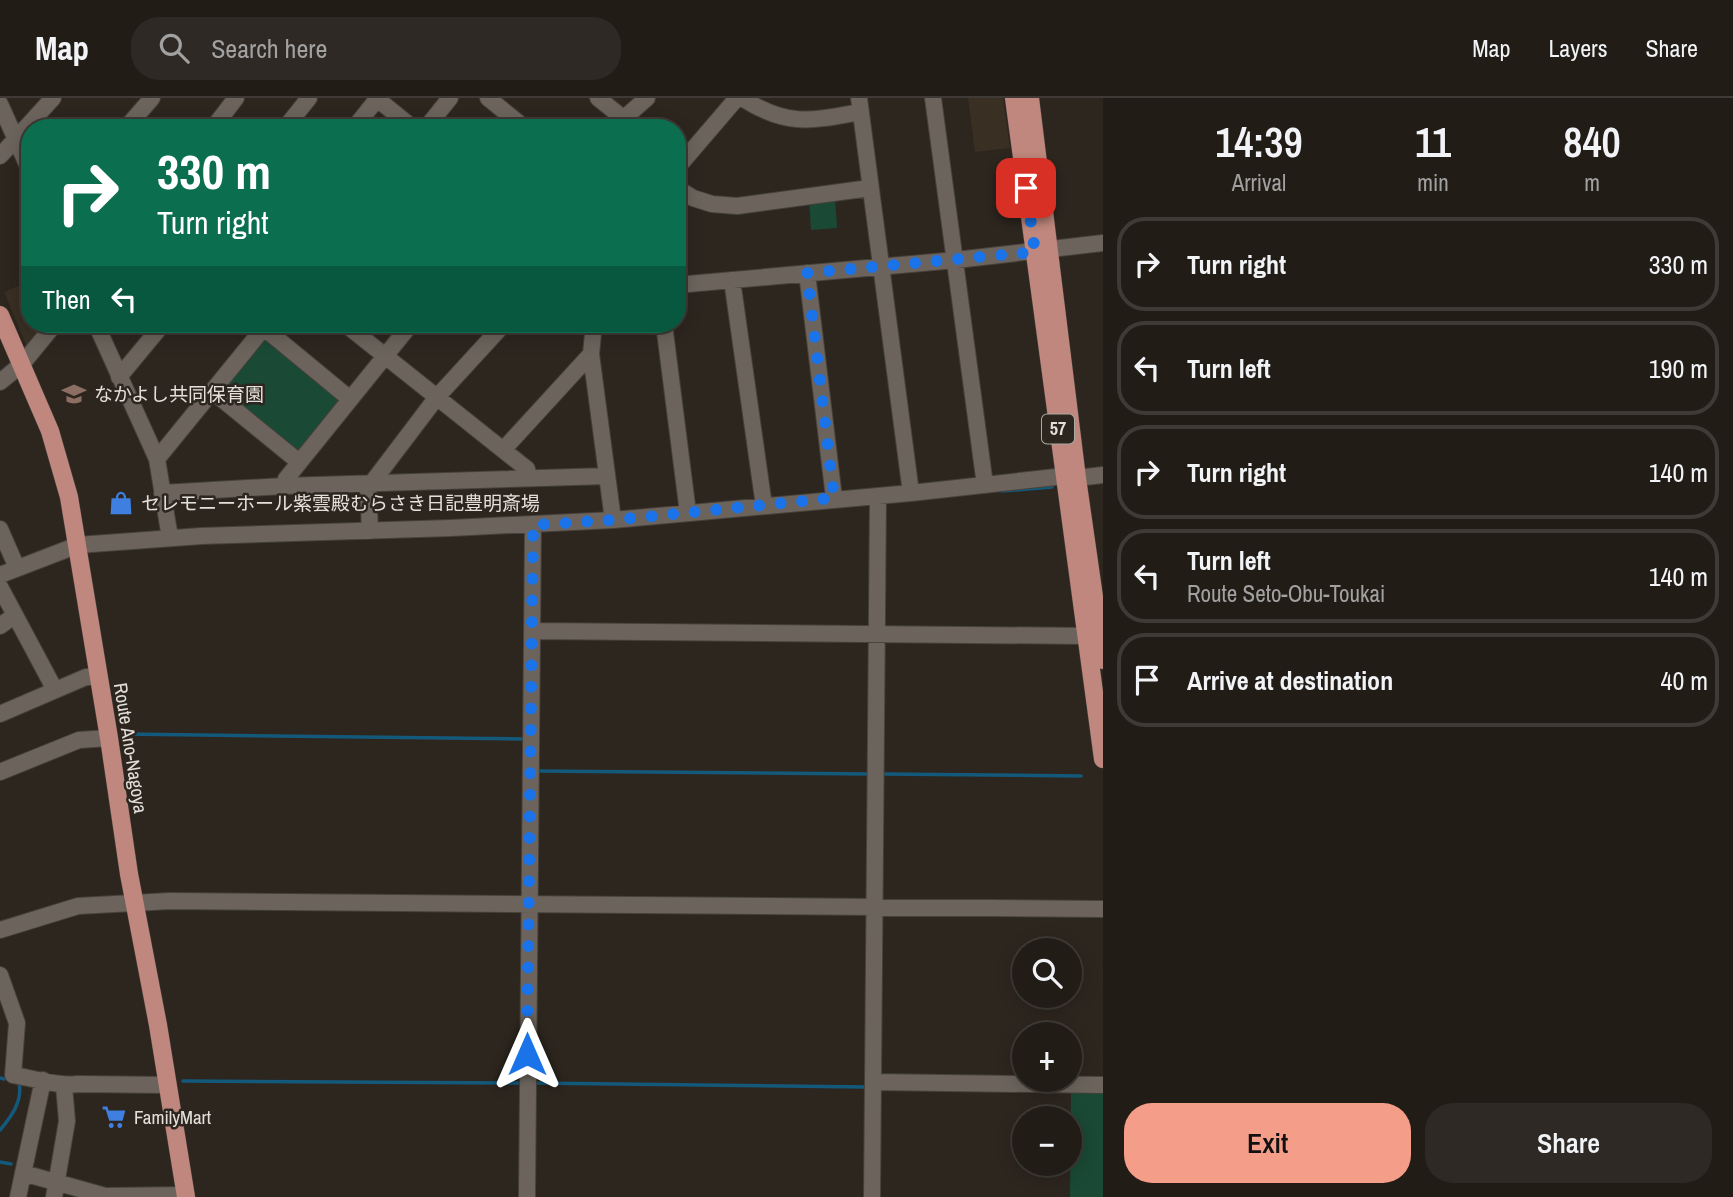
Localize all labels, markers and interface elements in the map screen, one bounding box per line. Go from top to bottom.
search box [131,17,621,80]
text: Map [35,26,89,70]
icon: search [155,29,193,67]
text: Search here [211,31,327,66]
text: Map [1472,32,1510,64]
text: Layers [1548,32,1607,64]
text: Share [1645,32,1698,64]
text: 14:39 [1215,114,1303,170]
text: 11 [1415,114,1451,170]
text: 840 [1563,114,1621,170]
text: 330 m [157,138,271,204]
icon: right [42,147,133,238]
pin [996,158,1056,218]
text: Arrival [1232,167,1286,198]
text: min [1417,167,1449,198]
text: m [1584,167,1600,198]
icon: arrive [1007,169,1045,207]
text: Turn right [157,201,269,244]
icon: right [1128,245,1166,283]
text: Turn right [1187,247,1286,282]
text: 330 m [1649,247,1708,282]
icon: left [105,280,143,318]
text: Then [42,282,91,317]
icon: left [1128,349,1166,387]
text: Turn left [1187,351,1271,386]
text: 190 m [1649,351,1708,386]
school or university icon: なかよし共同保育園 [60,380,88,408]
place label: なかよし共同保育園 [94,381,264,407]
road number: 57 [1042,414,1074,444]
icon: right [1128,453,1166,491]
text: Turn right [1187,455,1286,490]
text: 140 m [1649,455,1708,490]
shop icon: セレモニーホール紫雲殿むらさき日記豊明斎場 [107,489,135,517]
place label: セレモニーホール紫雲殿むらさき日記豊明斎場 [141,490,540,516]
text: Turn left [1187,543,1271,578]
icon: left [1128,557,1166,595]
text: 140 m [1649,559,1708,594]
text: Route Seto-Obu-Toukai [1187,578,1385,609]
icon: arrive [1128,661,1166,699]
text: Arrive at destination [1187,663,1393,698]
text: 40 m [1661,663,1708,698]
street label: Route Ano-Nagoya [108,681,154,815]
map controls [1012,938,1082,1176]
button: search [1012,938,1082,1008]
position arrow [490,1017,564,1091]
button: + [1012,1022,1082,1092]
supermarket icon: FamilyMart [100,1103,128,1131]
button: Exit [1124,1103,1411,1183]
button: Share [1425,1103,1712,1183]
place label: FamilyMart [134,1104,212,1130]
button: − [1012,1106,1082,1176]

